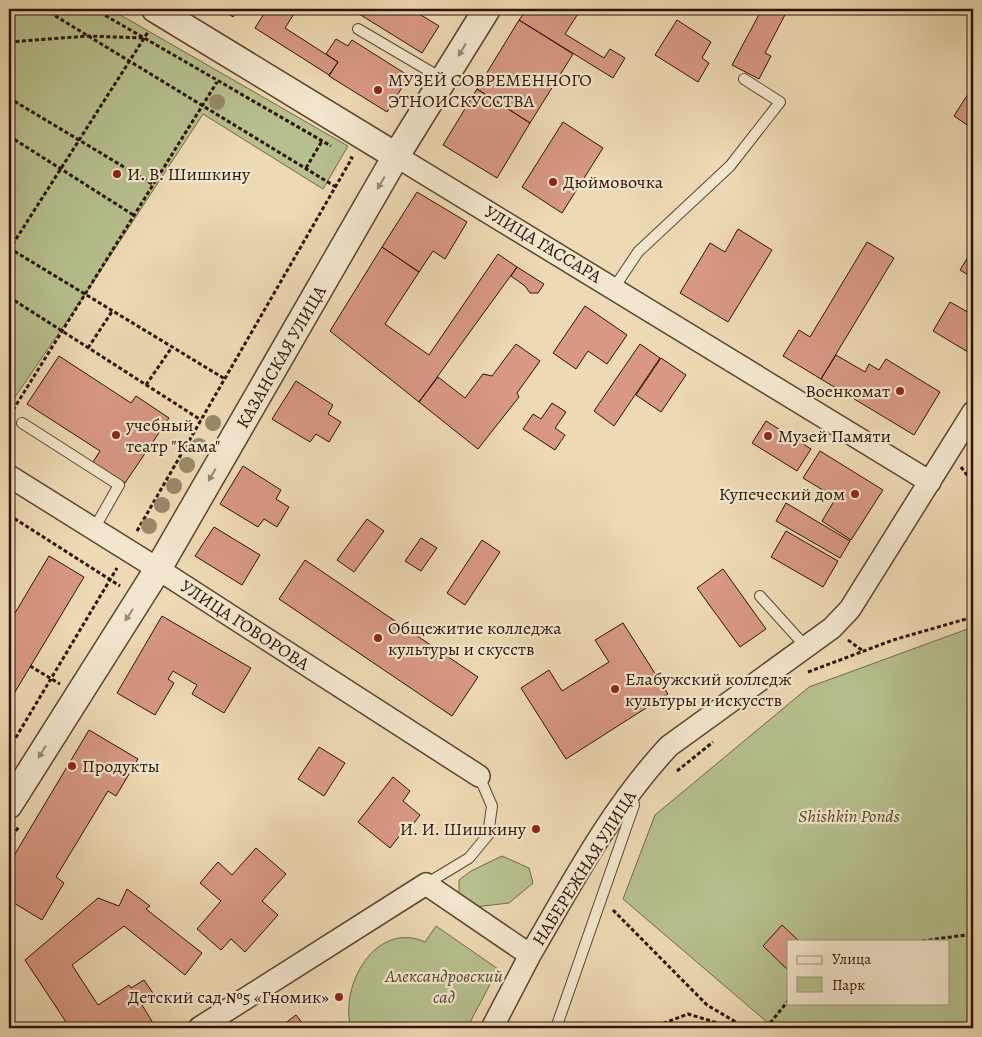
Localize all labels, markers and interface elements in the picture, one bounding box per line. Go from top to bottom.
one-way arrow [457,44,466,57]
place label: МУЗЕЙ СОВРЕМЕННОГО ЭТНОИСКУССТВА [388,68,592,113]
marker: МУЗЕЙ СОВРЕМЕННОГО ЭТНОИСКУССТВА [372,84,384,96]
place label: И. В. Шишкину [127,162,251,186]
marker: И. В. Шишкину [111,168,123,180]
place label: Дюймовочка [563,170,664,194]
one-way arrow [376,176,385,190]
marker: Дюймовочка [547,176,559,188]
street label: УЛИЦА ГАССАРА [480,200,607,289]
street label: КАЗАНСКАЯ УЛИЦА [230,281,332,433]
place label: Военкомат [805,379,890,403]
marker: Военкомат [894,385,906,397]
place label: учебный театр "Кама" [125,413,220,458]
place label: Музей Памяти [778,424,891,448]
marker: учебный театр "Кама" [110,429,122,441]
marker: Музей Памяти [762,430,774,442]
one-way arrow [208,469,217,482]
place label: Купеческий дом [719,482,845,506]
marker: Купеческий дом [849,488,861,500]
street label: УЛИЦА ГОВОРОВА [176,574,315,676]
one-way arrow [124,608,133,621]
place label: Общежитие колледжа культуры и скусств [388,616,562,661]
marker: Общежитие колледжа культуры и скусств [372,632,384,644]
place label: Елабужский колледж культуры и искусств [625,667,792,712]
marker: Елабужский колледж культуры и искусств [609,683,621,695]
one-way arrow [37,745,46,759]
place label: Продукты [82,754,160,778]
marker: Продукты [66,760,78,772]
street label: НАБЕРЕЖНАЯ УЛИЦА [526,785,642,950]
park label: Shishkin Ponds [798,804,900,828]
place label: И. И. Шишкину [400,817,527,841]
marker: И. И. Шишкину [530,823,542,835]
legend [787,940,950,1004]
text: Улица [832,949,871,969]
park label: Александровский сад [384,964,503,1009]
text: Парк [832,975,865,995]
place label: Детский сад №5 «Гномик» [128,985,329,1009]
marker: Детский сад №5 «Гномик» [333,991,345,1003]

